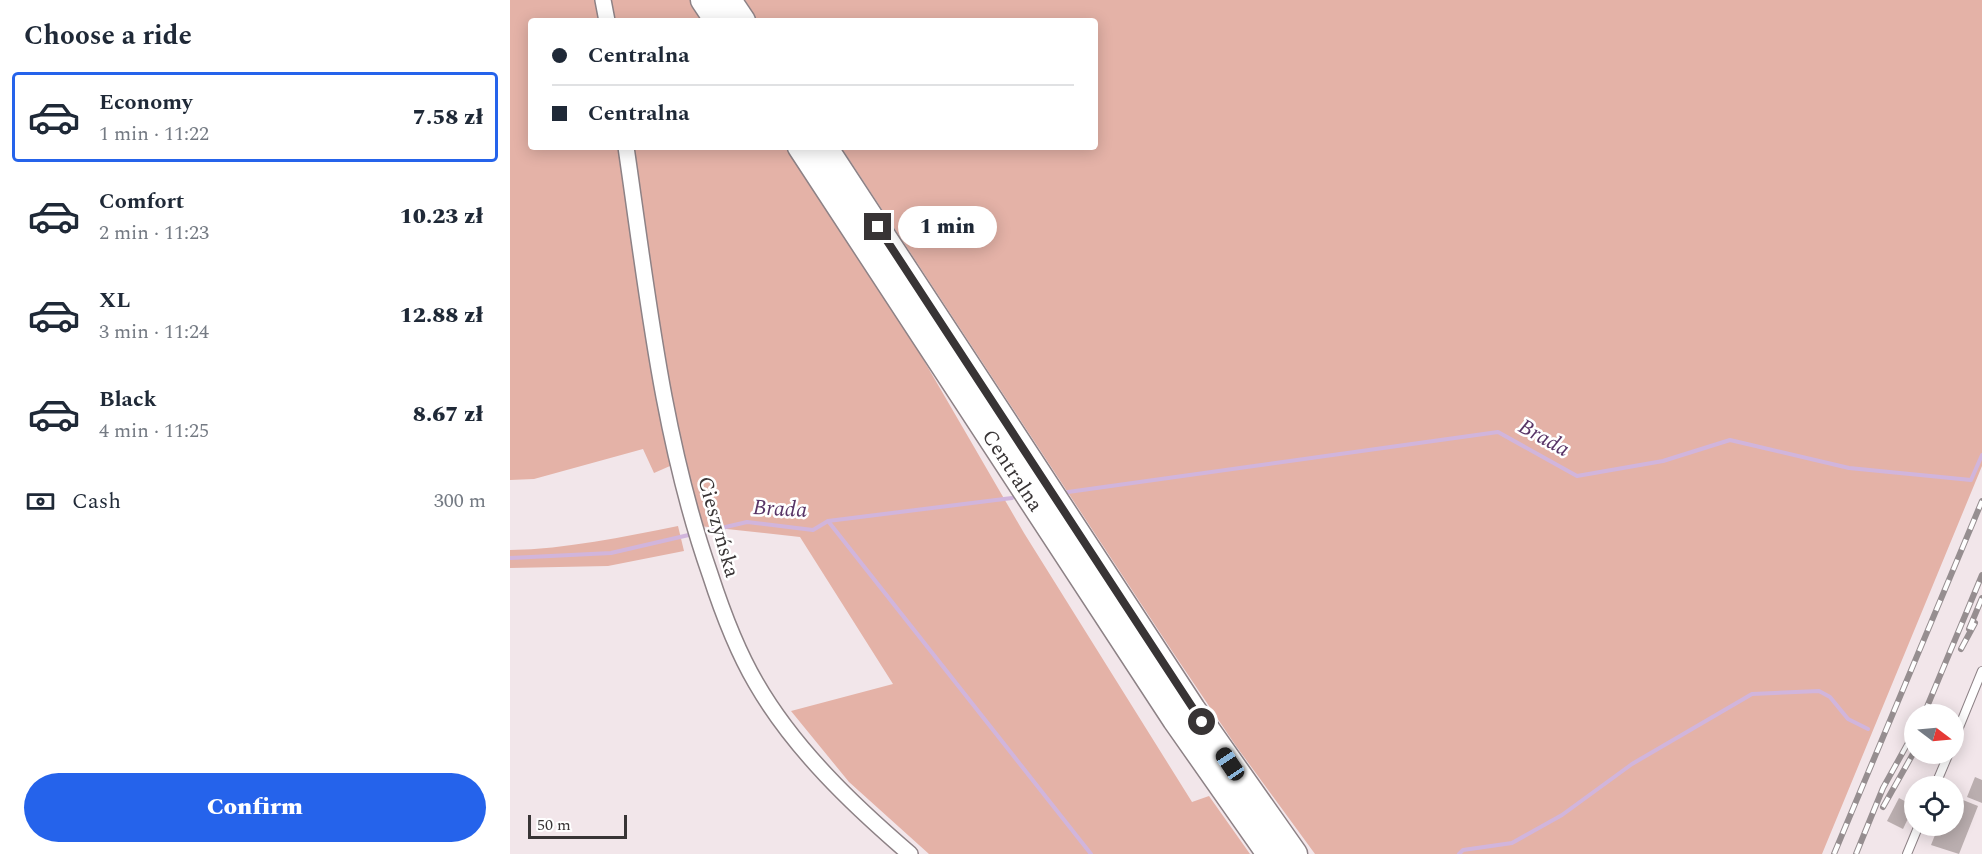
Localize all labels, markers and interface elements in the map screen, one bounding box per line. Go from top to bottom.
text: Choose a ride [24,15,192,57]
text: Centralna [588,39,690,72]
text: Economy [99,86,192,119]
icon: car [27,90,81,144]
text: Centralna [588,97,690,130]
text: 7.58 zł [413,101,483,134]
text: 1 min · 11:22 [99,119,209,149]
text: Comfort [99,185,184,218]
icon: car [27,189,81,243]
text: 10.23 zł [400,200,483,233]
callout: 1 min [899,206,998,248]
text: 1 min [920,212,975,242]
route end [864,213,891,240]
text: 2 min · 11:23 [99,218,209,248]
text: XL [99,284,130,317]
icon: car [27,288,81,342]
text: 12.88 zł [400,299,483,332]
text: 3 min · 11:24 [99,317,209,347]
text: Black [99,383,157,416]
icon: car [27,387,81,441]
text: 8.67 zł [413,398,483,431]
water label: Brada [1512,410,1576,466]
text: 4 min · 11:25 [99,416,209,446]
street label: Centralna [973,423,1051,519]
street label: Cieszyńska [688,473,748,582]
icon: cash [24,485,57,518]
text: Cash [72,485,121,518]
text: 300 m [434,486,486,516]
water label: Brada [752,491,808,527]
north arrow [1904,704,1964,764]
map controls [1904,704,1964,836]
route start [1188,708,1215,735]
car [1212,744,1248,784]
button: Confirm [24,773,486,842]
button: locate [1904,776,1964,836]
scale bar [528,812,627,840]
text: 50 m [537,813,571,837]

